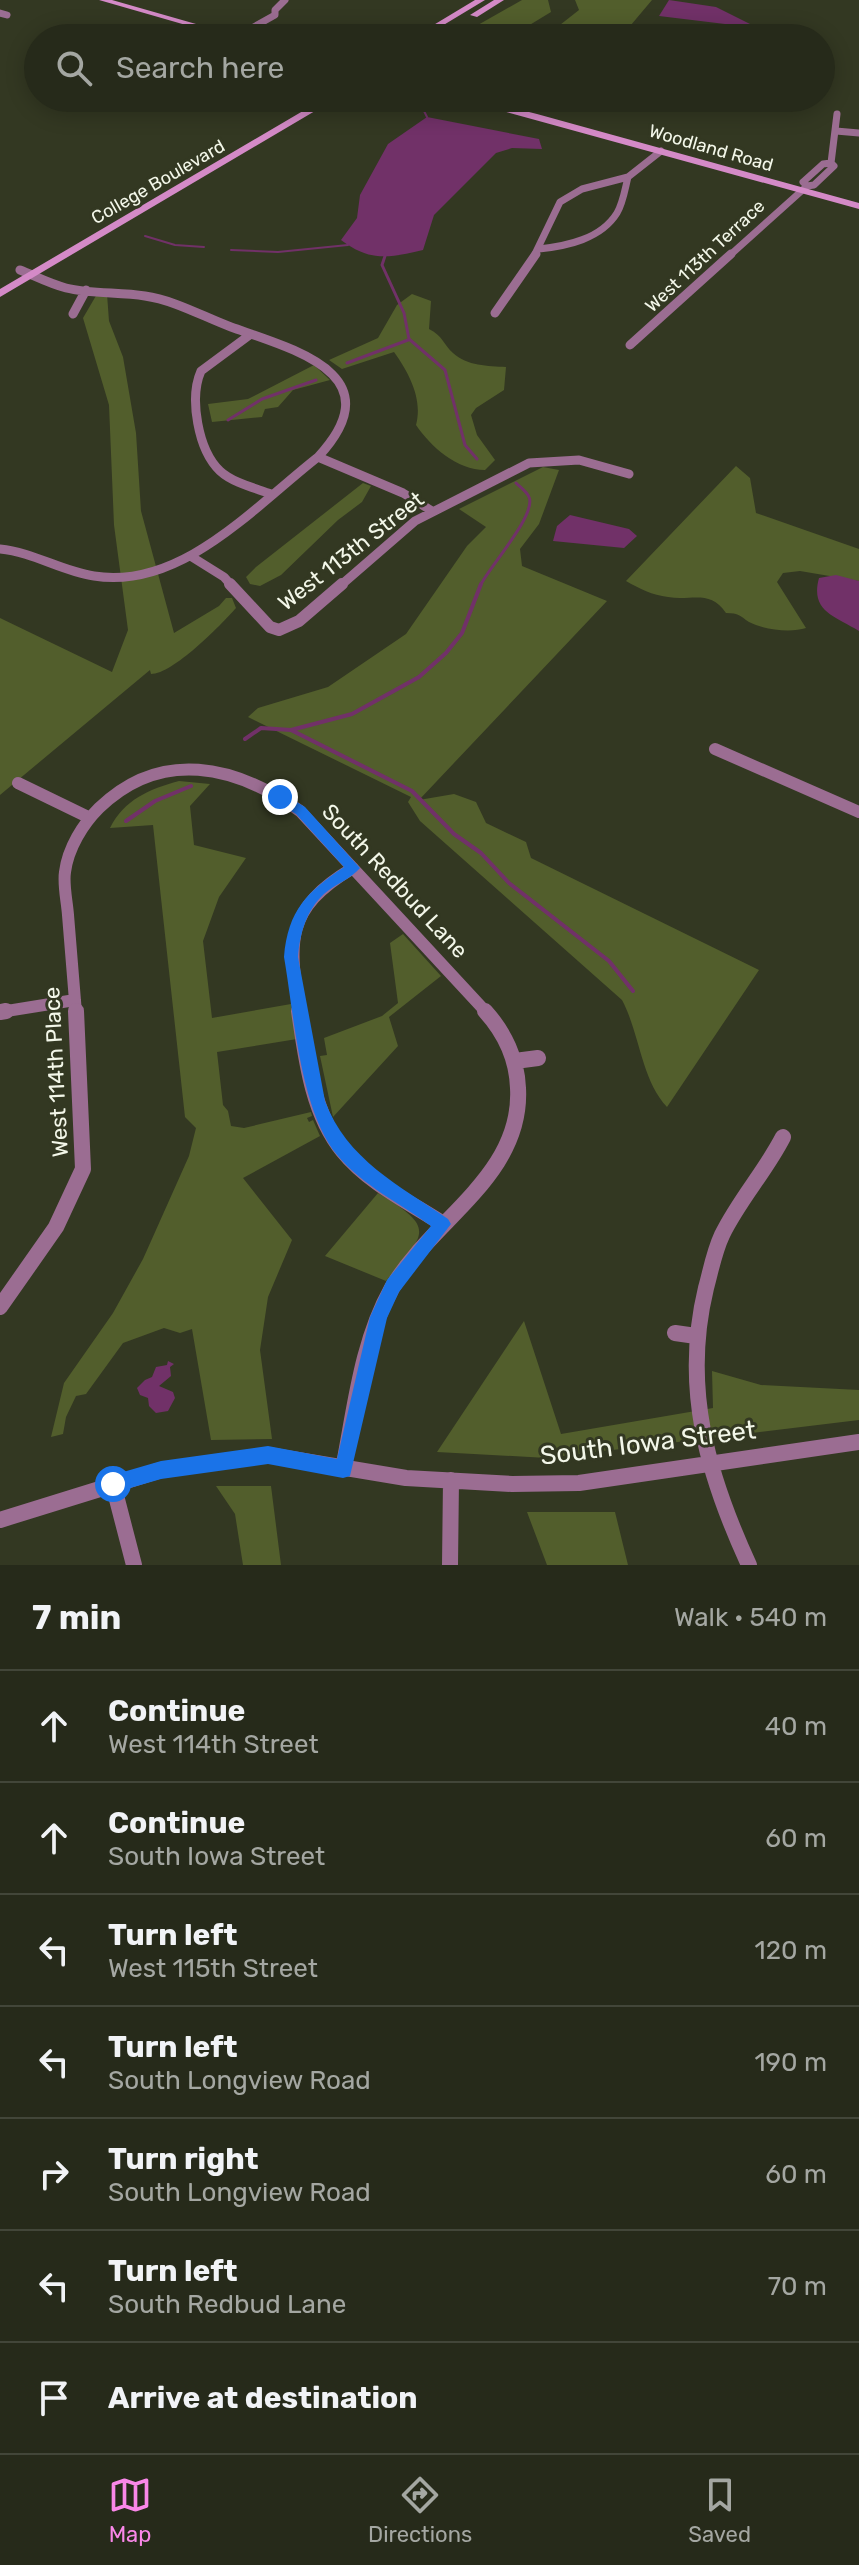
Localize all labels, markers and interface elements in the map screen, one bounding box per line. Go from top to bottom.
search box [24,24,835,112]
icon: search [52,46,96,90]
text: Search here [116,50,284,86]
street label: Woodland Road [646,120,776,176]
street label: College Boulevard [87,135,229,229]
street label: West 113th Terrace [641,195,769,317]
street label: West 113th Street [273,485,430,616]
route end [262,779,298,815]
street label: South Redbud Lane [316,798,474,964]
street label: West 114th Place [38,986,74,1158]
street label: South Iowa Street [538,1414,758,1472]
route start [95,1466,131,1502]
text: 7 min [32,1597,121,1638]
text: Walk · 540 m [674,1602,827,1633]
text: Continue [108,1693,245,1729]
icon: ahead [32,1704,76,1748]
text: 40 m [765,1711,827,1742]
text: West 114th Street [108,1729,319,1760]
text: Continue [108,1805,245,1841]
icon: ahead [32,1816,76,1860]
text: 60 m [765,1823,827,1854]
text: South Iowa Street [108,1841,325,1872]
text: Turn left [108,1917,238,1953]
icon: left [32,1928,76,1972]
text: 120 m [755,1935,827,1966]
text: West 115th Street [108,1953,318,1984]
text: Turn left [108,2029,238,2065]
icon: left [32,2040,76,2084]
text: 190 m [754,2047,827,2078]
text: South Longview Road [108,2065,371,2096]
text: Turn right [108,2141,259,2177]
icon: right [32,2152,76,2196]
text: 60 m [765,2159,827,2190]
text: South Longview Road [108,2177,371,2208]
text: Turn left [108,2253,238,2289]
icon: left [32,2264,76,2308]
text: 70 m [768,2271,827,2302]
text: South Redbud Lane [108,2289,346,2320]
icon: arrive [32,2376,76,2420]
text: Arrive at destination [108,2380,418,2416]
tab: Map [108,2473,152,2548]
tab: Directions [368,2473,472,2548]
tab: Saved [688,2473,751,2548]

